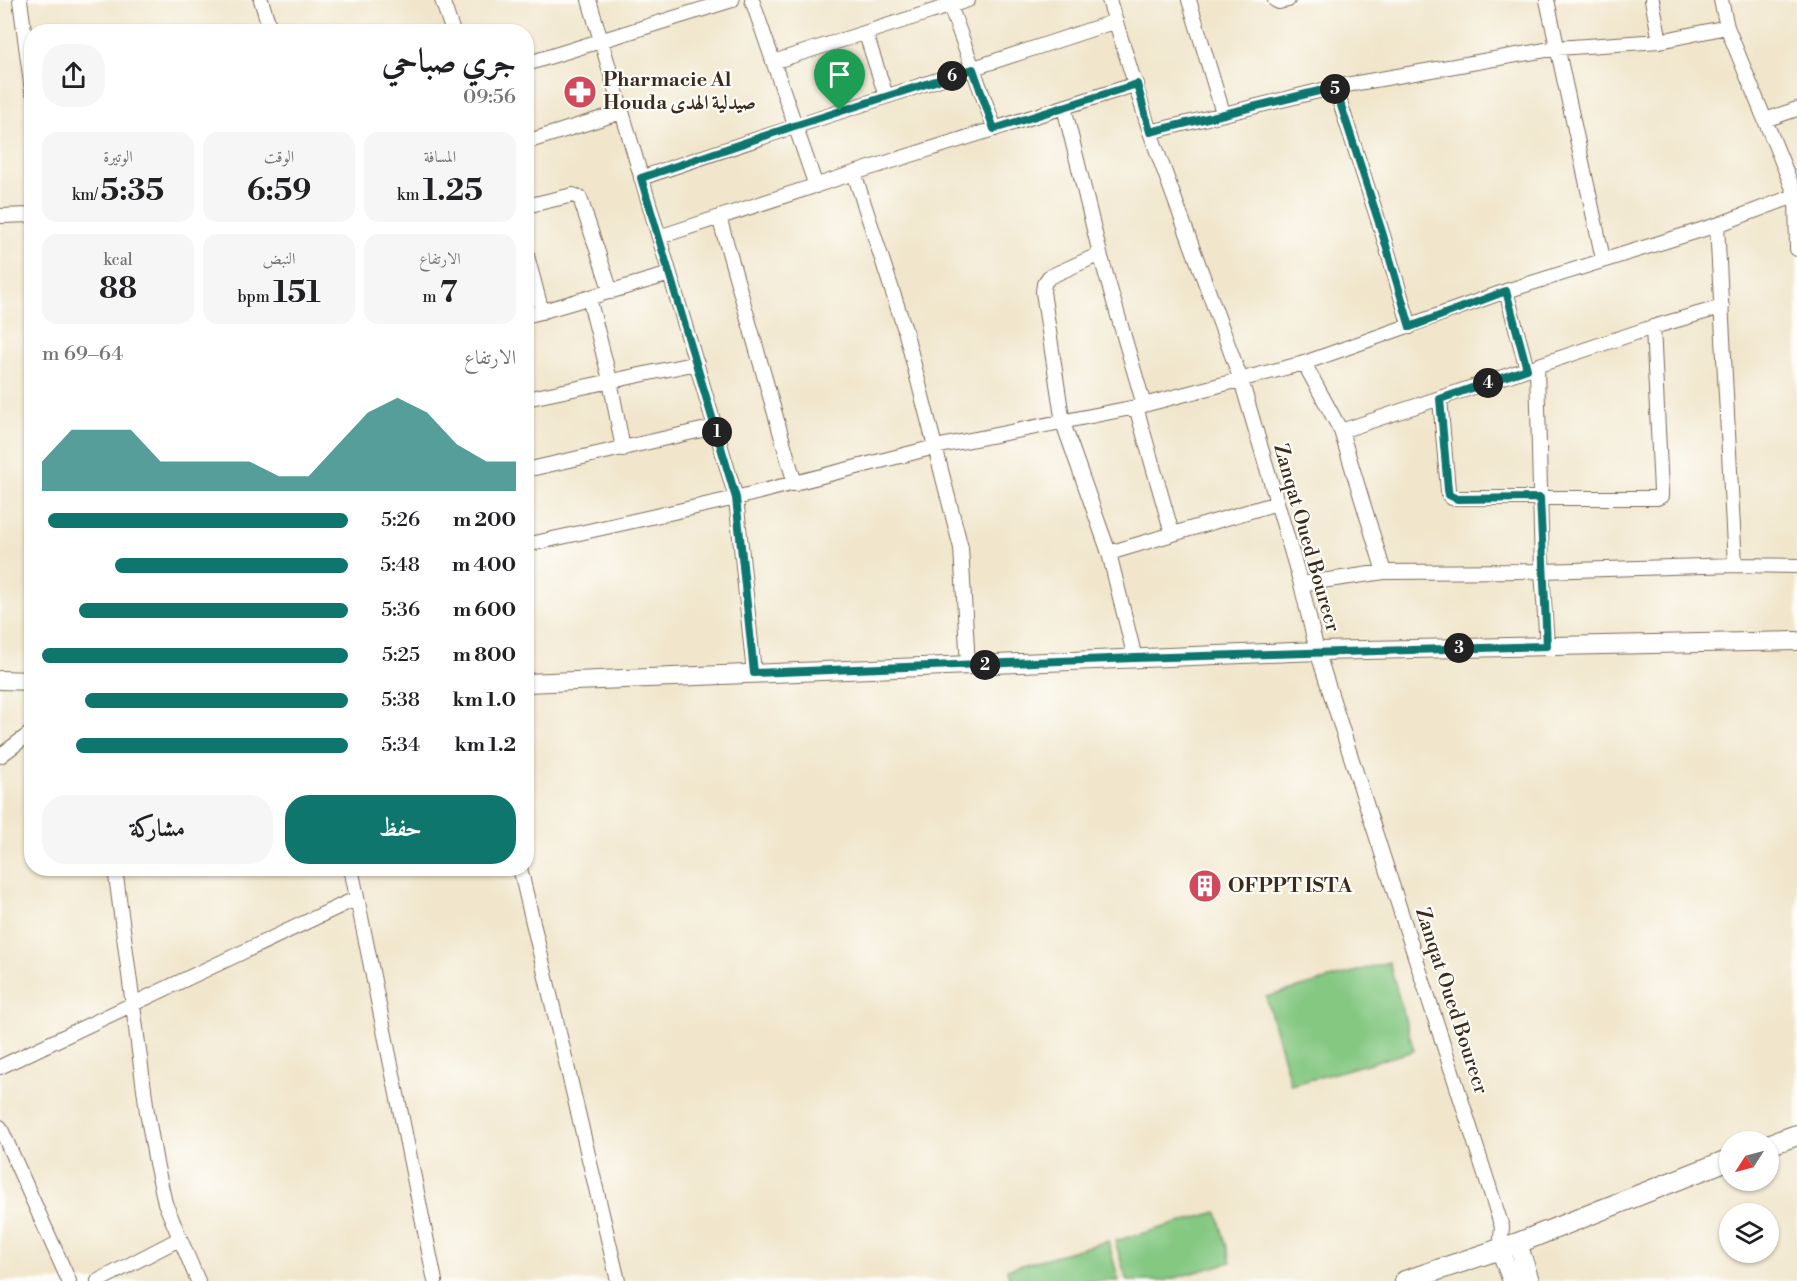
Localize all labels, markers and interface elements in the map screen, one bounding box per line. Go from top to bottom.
text: جري صباحي [382,42,516,83]
button: share [42,44,105,107]
pin [814,49,865,111]
icon: arrive [823,58,856,91]
pin: 6 [937,61,967,91]
text: 6 [947,66,957,86]
place label: Pharmacie Al Houda صيدلية الهدى [603,68,756,116]
pharmacy icon: Pharmacie Al Houda صيدلية الهدى [562,74,598,110]
pin: 5 [1320,74,1350,104]
text: 5 [1330,79,1340,99]
text: 09:56 [463,85,516,110]
text: الوتيرة [103,147,133,167]
text: الوقت [264,147,294,167]
text: المسافة [424,147,456,167]
text: 5:35 [101,172,164,210]
text: 6:59 [247,172,311,210]
text: 1.25 [423,172,483,210]
text: /km [72,185,101,205]
text: km [397,185,423,205]
text: النبض [263,249,295,269]
text: الارتفاع [419,249,461,269]
text: kcal [103,250,133,270]
text: 88 [99,270,137,308]
text: 151 [273,274,321,312]
text: 7 [440,274,458,312]
text: bpm [237,287,273,307]
text: m [422,287,440,307]
text: 64–69 m [42,342,123,367]
text: الارتفاع [464,346,516,371]
pin: 4 [1473,368,1503,398]
text: 4 [1483,373,1493,393]
pin: 1 [702,417,732,447]
text: 1 [713,422,721,442]
street label: Zanqat Oued Bourecr [1267,441,1345,635]
text: 5:26 [381,508,420,533]
text: 200 m [453,508,516,533]
text: 5:48 [380,553,420,578]
text: 400 m [452,553,516,578]
text: 5:36 [381,598,420,623]
text: 600 m [453,598,516,623]
pin: 3 [1444,633,1474,663]
text: 3 [1454,638,1464,658]
text: 5:25 [382,643,420,668]
text: 800 m [453,643,516,668]
pin: 2 [970,650,1000,680]
text: 2 [980,655,990,675]
text: 5:38 [381,688,420,713]
text: 1.0 km [452,688,516,713]
text: 5:34 [381,733,420,758]
text: 1.2 km [454,733,516,758]
button: مشاركة [42,795,273,864]
button: حفظ [285,795,516,864]
building icon: OFPPT ISTA [1187,868,1223,904]
place label: OFPPT ISTA [1228,874,1353,899]
street label: Zanqat Oued Bourecr [1409,905,1493,1098]
north arrow [1719,1131,1779,1191]
map controls [1719,1131,1779,1263]
button: layers [1719,1203,1779,1263]

